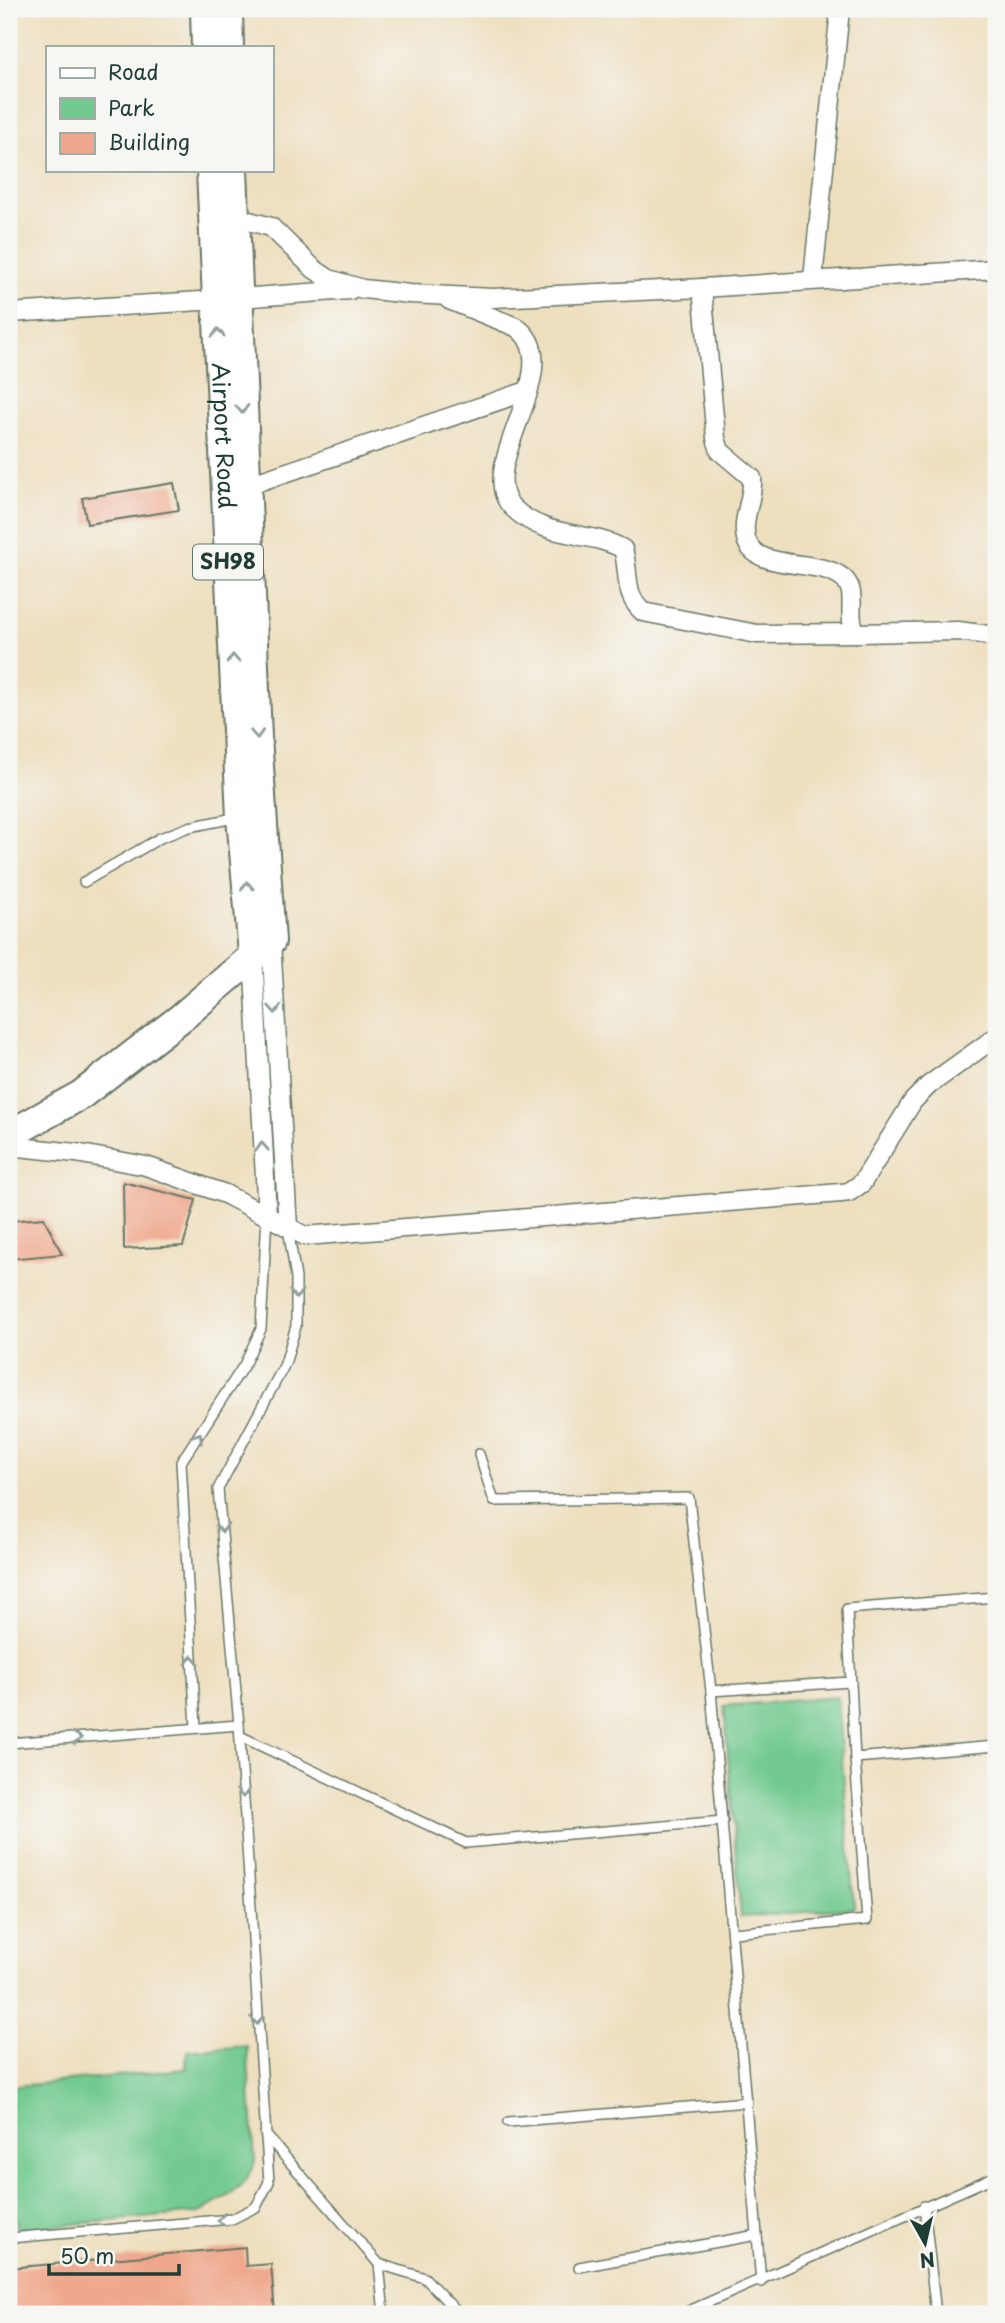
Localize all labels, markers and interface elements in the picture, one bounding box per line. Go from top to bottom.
legend [46,46,273,172]
text: Road [108,55,159,87]
text: Park [108,91,155,123]
text: Building [108,125,190,157]
one-way arrow [211,328,226,339]
street label: Airport Road [204,362,246,510]
one-way arrow [235,404,250,415]
road number: SH98 [193,544,263,580]
one-way arrow [225,653,240,664]
one-way arrow [249,729,264,740]
one-way arrow [240,880,255,891]
one-way arrow [267,1003,282,1014]
one-way arrow [255,1142,270,1153]
one-way arrow [288,1290,304,1300]
one-way arrow [189,1432,202,1445]
one-way arrow [214,1523,229,1534]
one-way arrow [185,1654,200,1665]
one-way arrow [72,1731,83,1746]
one-way arrow [236,1788,251,1799]
one-way arrow [249,2015,264,2026]
north arrow [890,2208,960,2278]
one-way arrow [216,2212,228,2227]
scale bar [49,2232,178,2276]
text: 50 m [60,2239,114,2271]
text: N [918,2246,937,2276]

